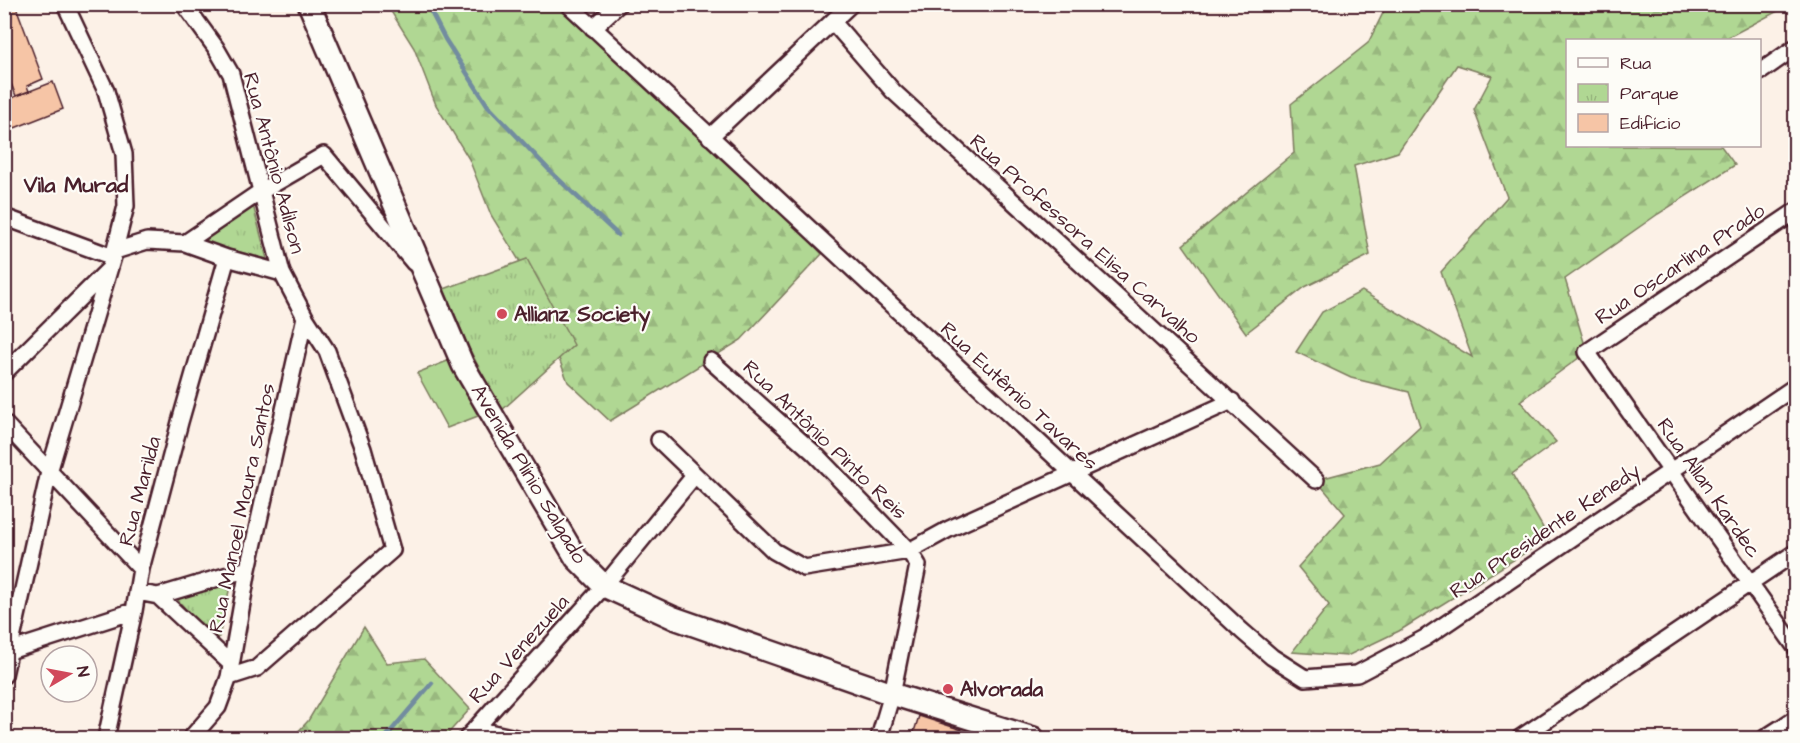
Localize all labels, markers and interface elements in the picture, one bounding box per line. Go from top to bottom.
legend [1566,39,1761,147]
text: Rua [1620,51,1651,76]
street label: Rua Antônio Adilson [236,69,312,257]
text: Parque [1620,81,1679,106]
text: Edifício [1620,111,1680,136]
street label: Rua Professora Elisa Carvalho [963,127,1207,351]
district label: Vila Murad [23,170,129,201]
street label: Rua Oscarlina Prado [1589,196,1771,332]
place label: Allianz Society [514,300,651,332]
marker: Allianz Society [495,307,509,321]
street label: Rua Eutêmio Tavares [934,315,1104,477]
street label: Rua Antônio Pinto Reis [736,354,914,526]
street label: Avenida Plínio Salgado [462,379,594,570]
street label: Rua Manoel Moura Santos [201,381,283,635]
street label: Rua Allan Kardec [1650,412,1768,564]
street label: Rua Marilda [111,433,169,549]
street label: Rua Presidente Kenedy [1444,456,1647,607]
street label: Rua Venezuela [462,588,576,710]
north arrow [39,644,99,704]
text: N [71,665,94,678]
place label: Alvorada [960,675,1043,704]
marker: Alvorada [941,682,955,696]

